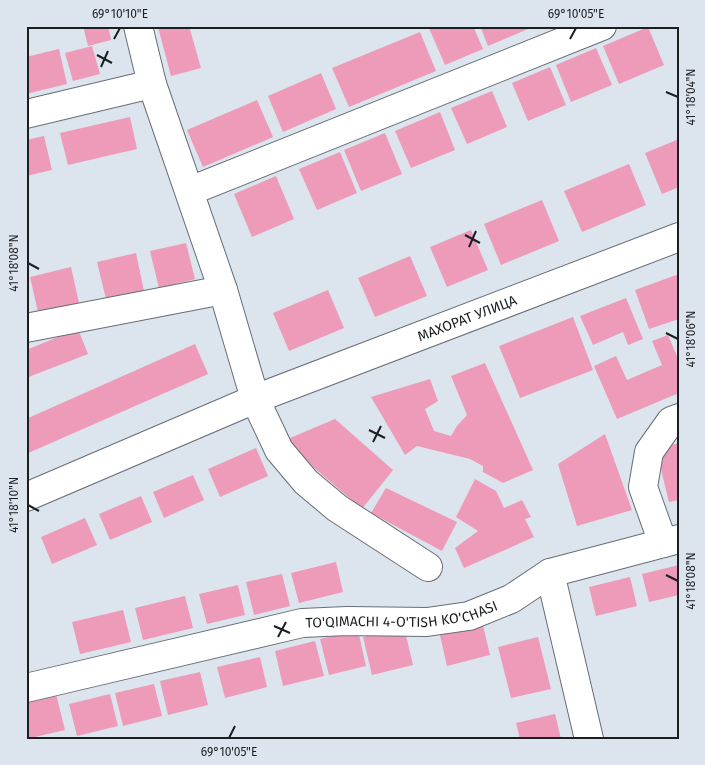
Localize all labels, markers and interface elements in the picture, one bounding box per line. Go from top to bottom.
text: 69°10'10"E [92,7,148,21]
text: 69°10'05"E [548,7,604,21]
text: 41°18'04"N [684,69,698,125]
text: 41°18'08"N [7,234,21,292]
street label: МАХОРАТ УЛИЦА [415,291,519,345]
text: 41°18'06"N [684,310,698,368]
text: 41°18'10"N [7,477,21,533]
text: 41°18'08"N [684,552,698,610]
street label: TO'QIMACHI 4-O'TISH KO'CHASI [305,597,500,631]
text: 69°10'05"E [201,745,257,759]

